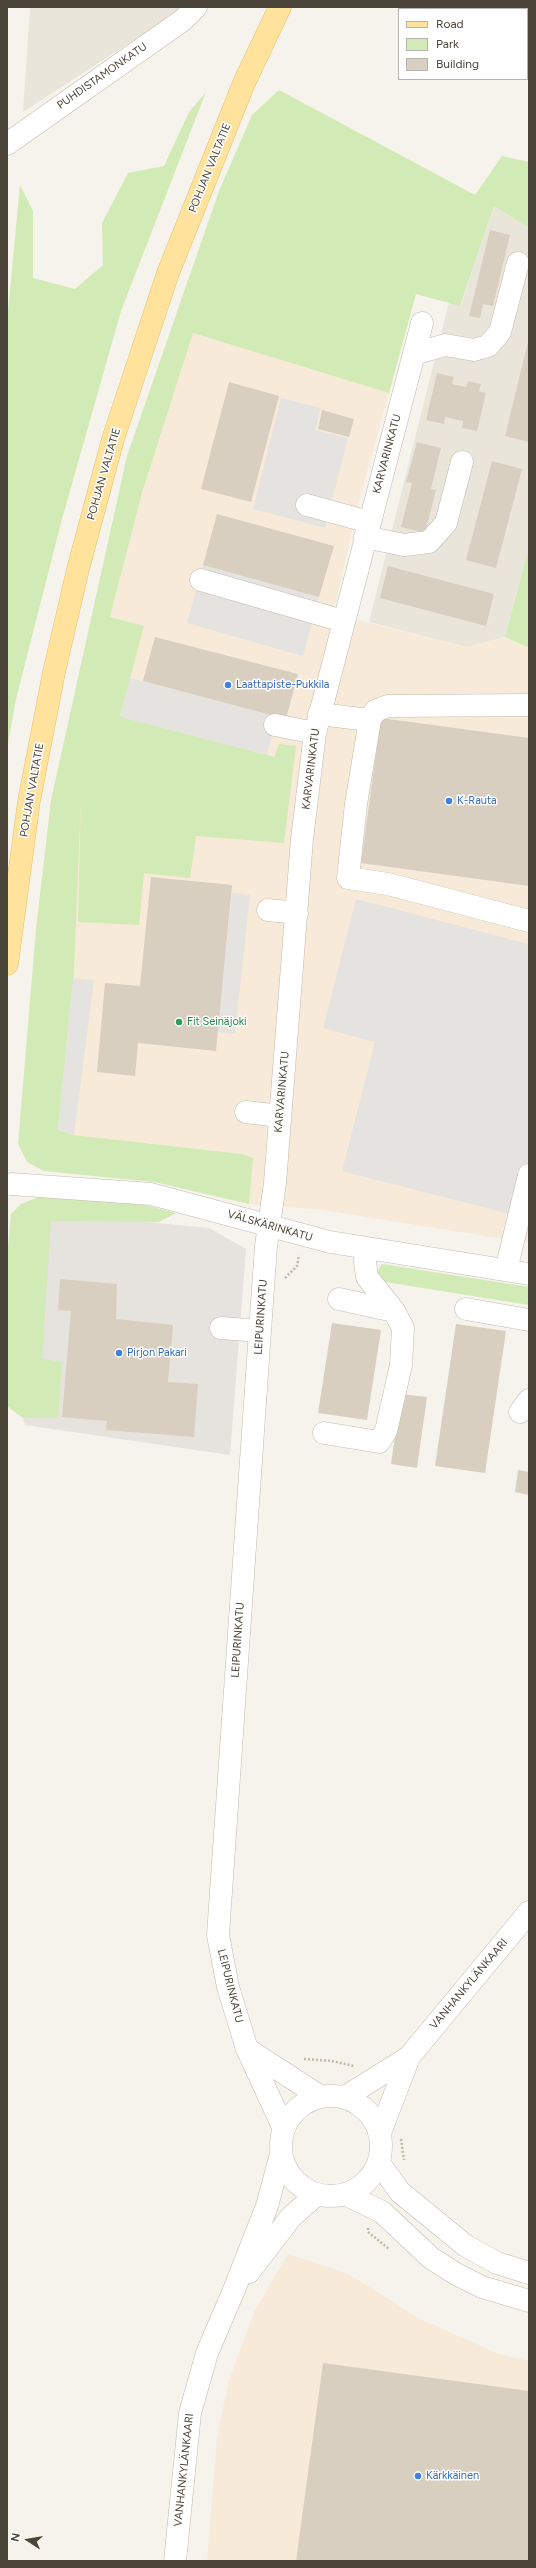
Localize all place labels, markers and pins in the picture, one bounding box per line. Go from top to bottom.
place label: Laattapiste-Pukkila [236,678,329,692]
marker: Laattapiste-Pukkila [223,680,233,690]
place label: K-Rauta [457,794,497,808]
marker: K-Rauta [444,796,454,806]
place label: Fit Seinäjoki [187,1015,247,1029]
marker: Fit Seinäjoki [174,1017,184,1027]
place label: Pirjon Pakari [127,1346,187,1360]
marker: Pirjon Pakari [114,1348,124,1358]
place label: Kärkkäinen [426,2469,479,2483]
marker: Kärkkäinen [413,2471,423,2481]

